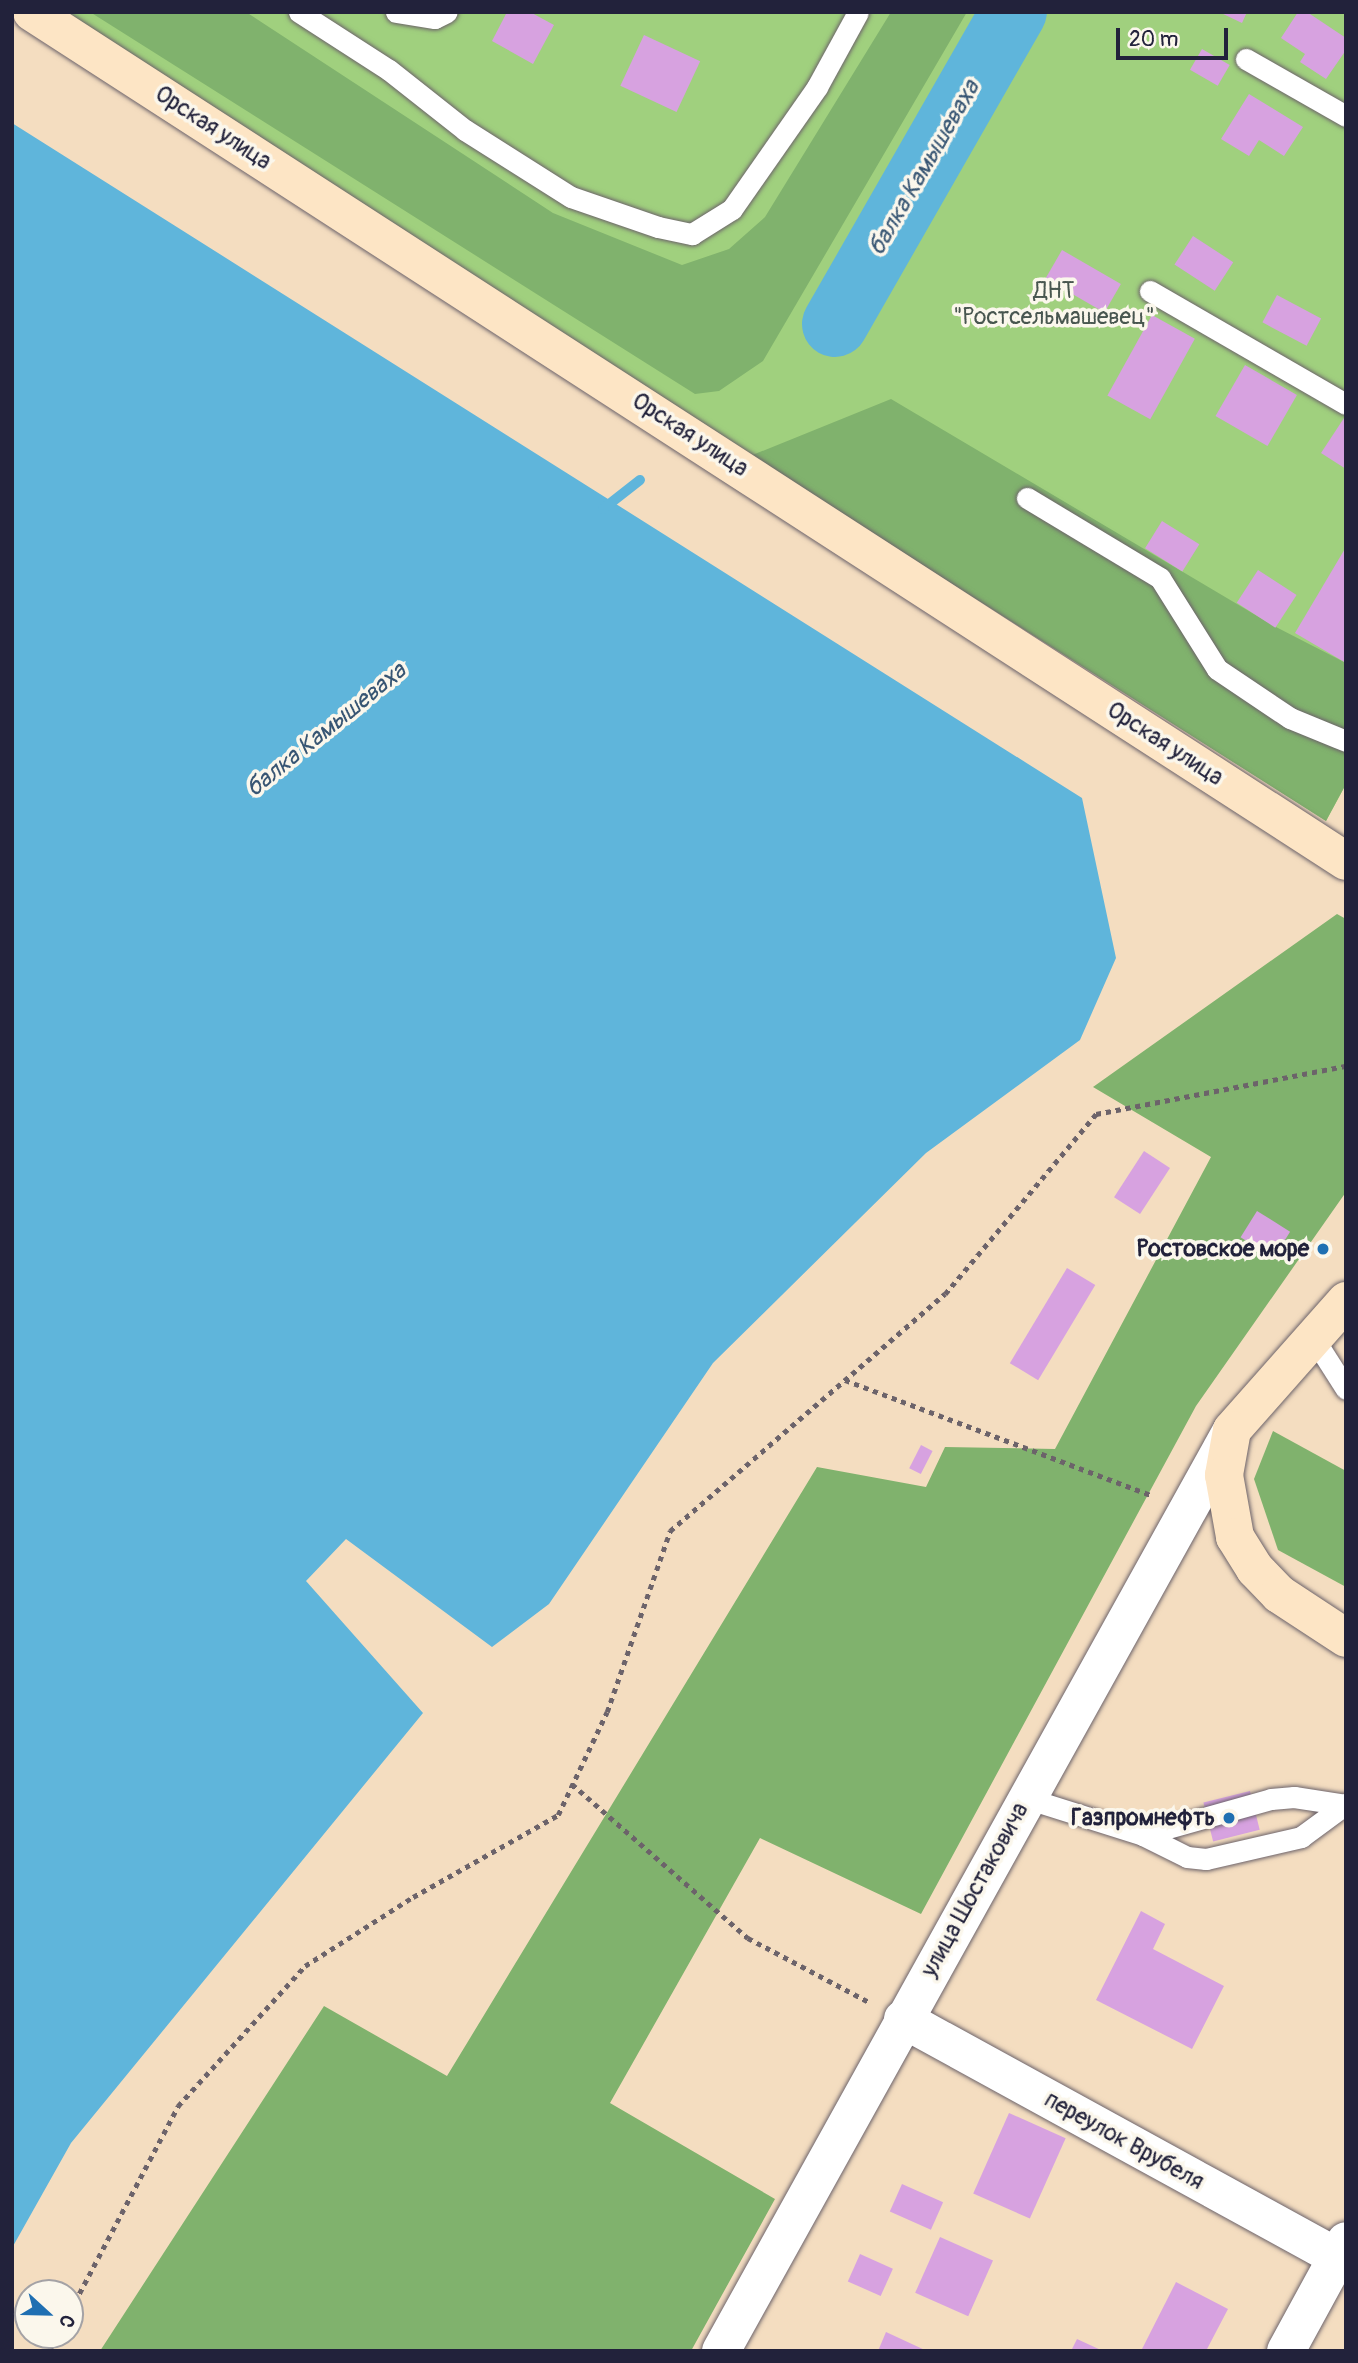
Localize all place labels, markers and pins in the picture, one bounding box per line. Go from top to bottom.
place label: Ростовское море [1137,1235,1309,1263]
marker: Ростовское море [1315,1241,1331,1257]
place label: Газпромнефть [1071,1804,1215,1832]
marker: Газпромнефть [1221,1810,1237,1826]

